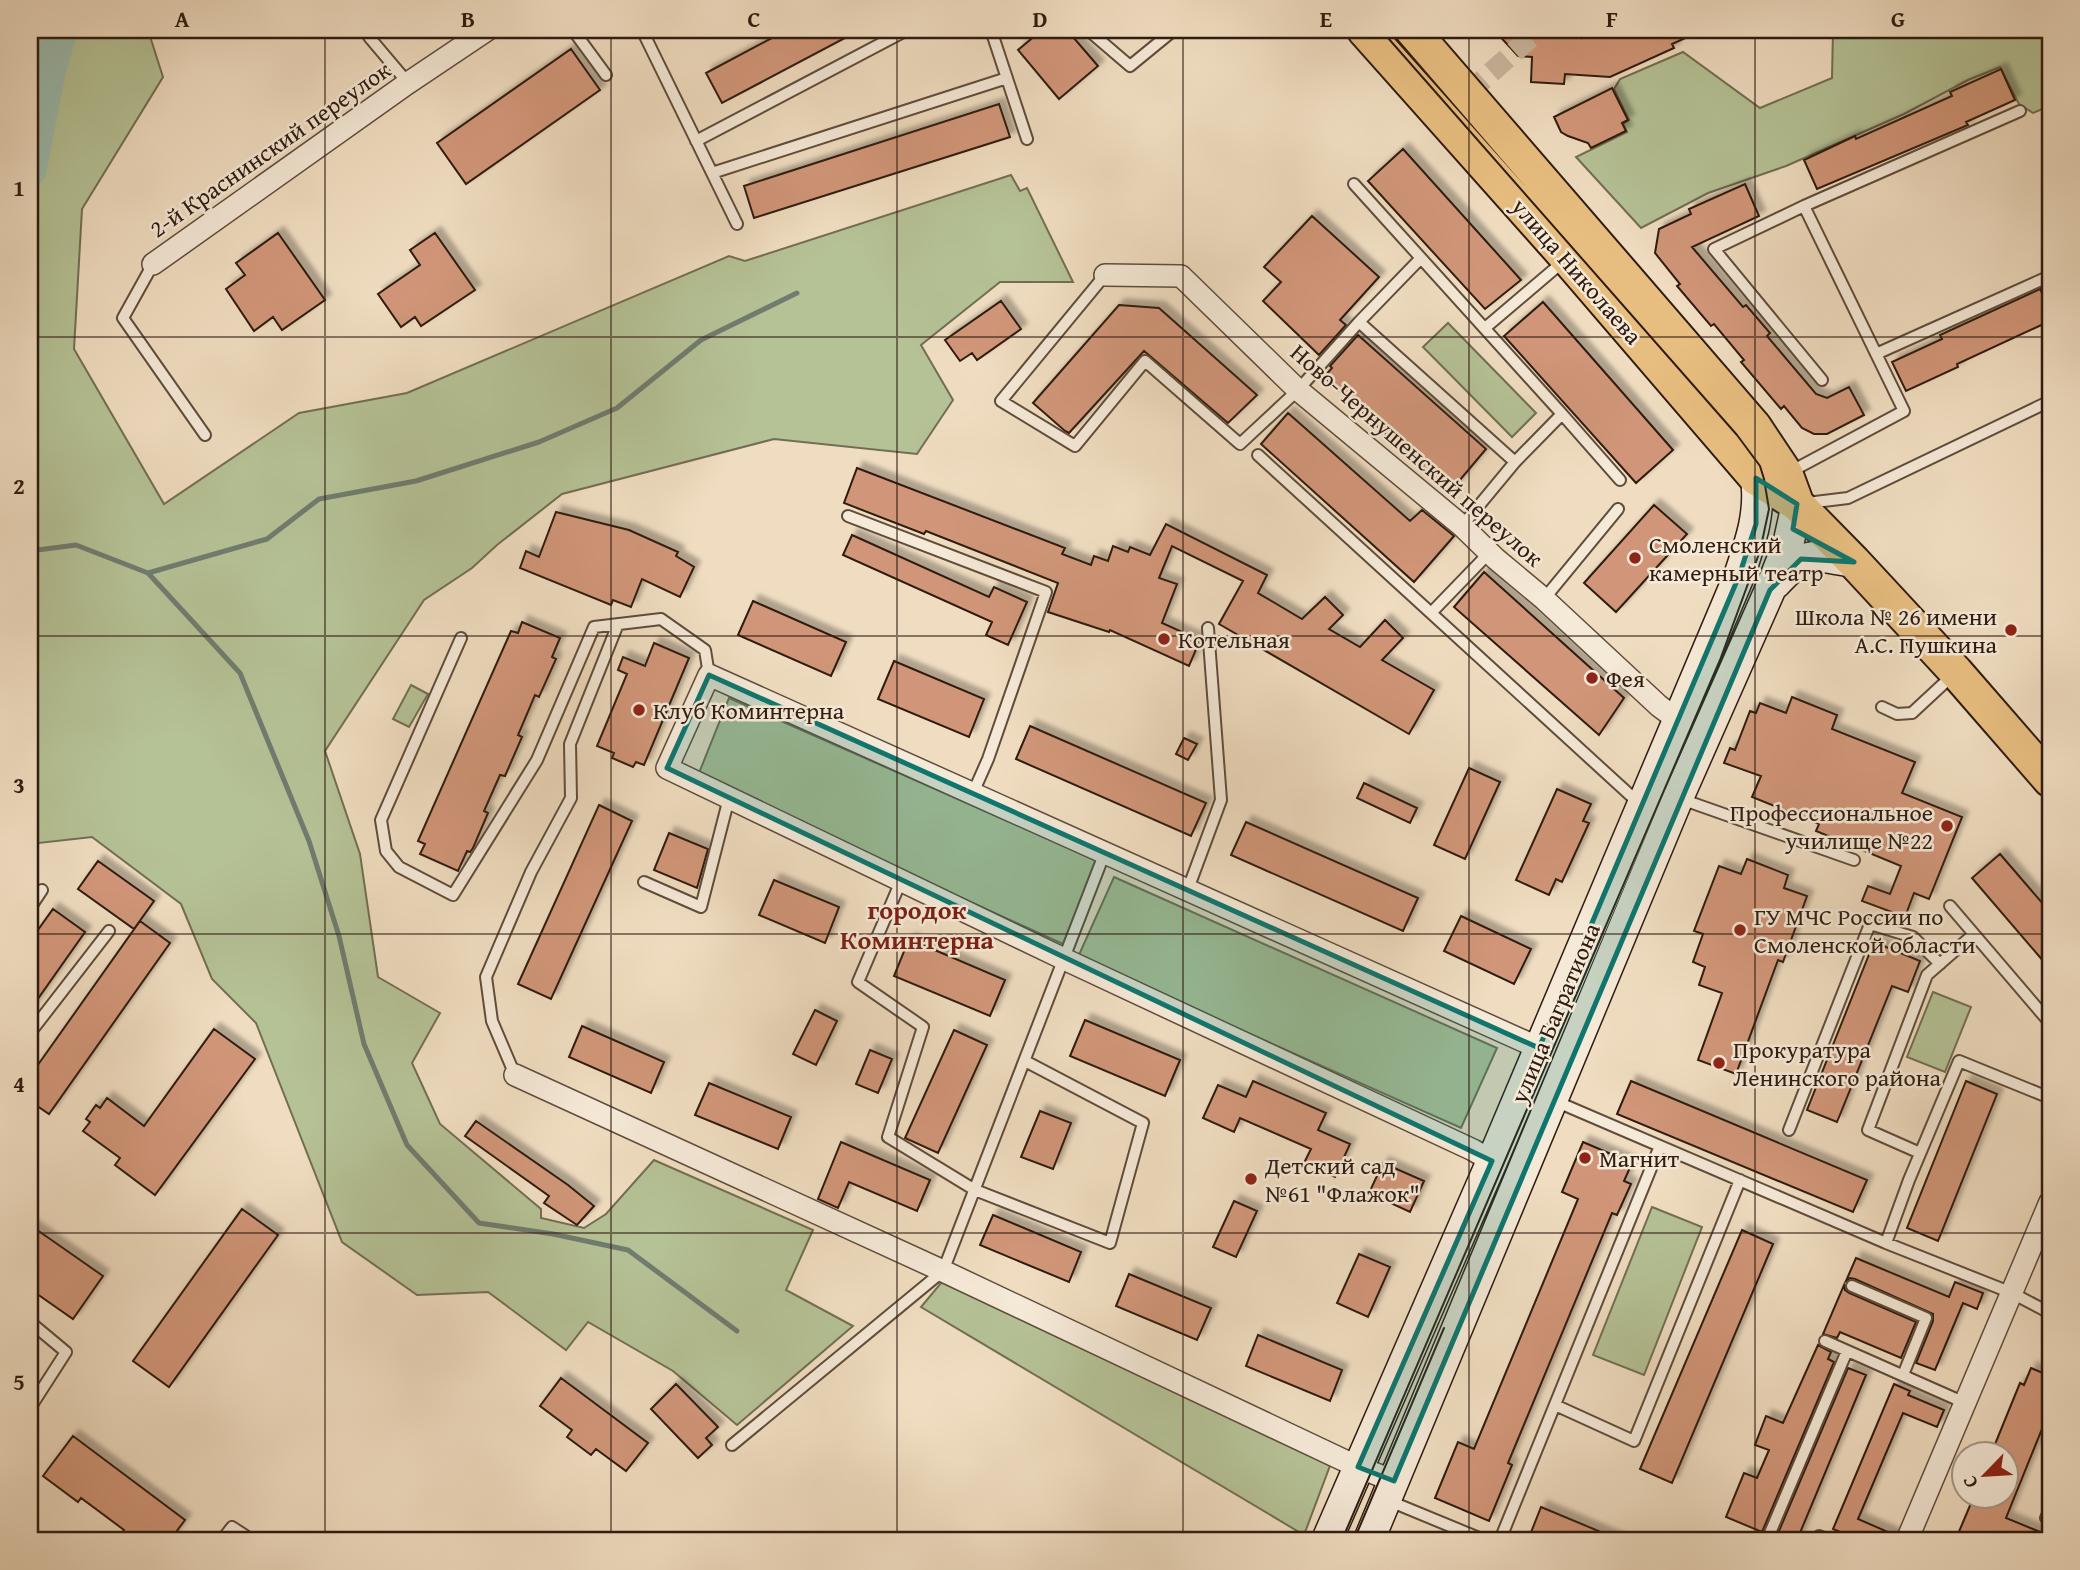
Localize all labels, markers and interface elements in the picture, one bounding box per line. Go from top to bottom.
text: A [175,2,190,35]
text: B [461,2,475,35]
text: C [747,2,761,35]
text: D [1033,2,1048,35]
text: E [1320,2,1332,35]
text: F [1606,2,1618,35]
text: G [1891,2,1905,35]
street label: 2-й Краснинский переулок [142,52,398,246]
text: 1 [13,171,25,204]
street label: улица Николаева [1503,189,1651,352]
street label: Ново-Чернушенский переулок [1283,335,1551,575]
text: 2 [13,469,25,502]
place label: Смоленский камерный театр [1649,527,1823,590]
marker: Смоленский камерный театр [1627,550,1643,566]
place label: Школа № 26 имени А.С. Пушкина [1795,599,1998,662]
place label: Котельная [1178,622,1290,657]
marker: Школа № 26 имени А.С. Пушкина [2003,622,2019,638]
marker: Котельная [1156,631,1172,647]
place label: Фея [1606,661,1645,696]
marker: Фея [1584,670,1600,686]
place label: Клуб Коминтерна [653,693,845,728]
marker: Клуб Коминтерна [631,702,647,718]
text: 3 [13,768,25,801]
place label: Профессиональное училище №22 [1730,795,1933,858]
marker: Профессиональное училище №22 [1939,818,1955,834]
district label: городок Коминтерна [840,890,995,959]
place label: ГУ МЧС России по Смоленской области [1754,899,1976,962]
street label: улица Багратиона [1501,917,1609,1110]
marker: ГУ МЧС России по Смоленской области [1732,922,1748,938]
place label: Прокуратура Ленинского района [1733,1032,1942,1095]
marker: Прокуратура Ленинского района [1711,1055,1727,1071]
text: 4 [13,1067,25,1100]
place label: Магнит [1599,1141,1680,1176]
place label: Детский сад №61 "Флажок" [1264,1148,1420,1211]
marker: Магнит [1577,1150,1593,1166]
marker: Детский сад №61 "Флажок" [1243,1171,1259,1187]
text: 5 [13,1365,25,1398]
north arrow [1951,1440,2021,1510]
text: С [1955,1471,1985,1493]

